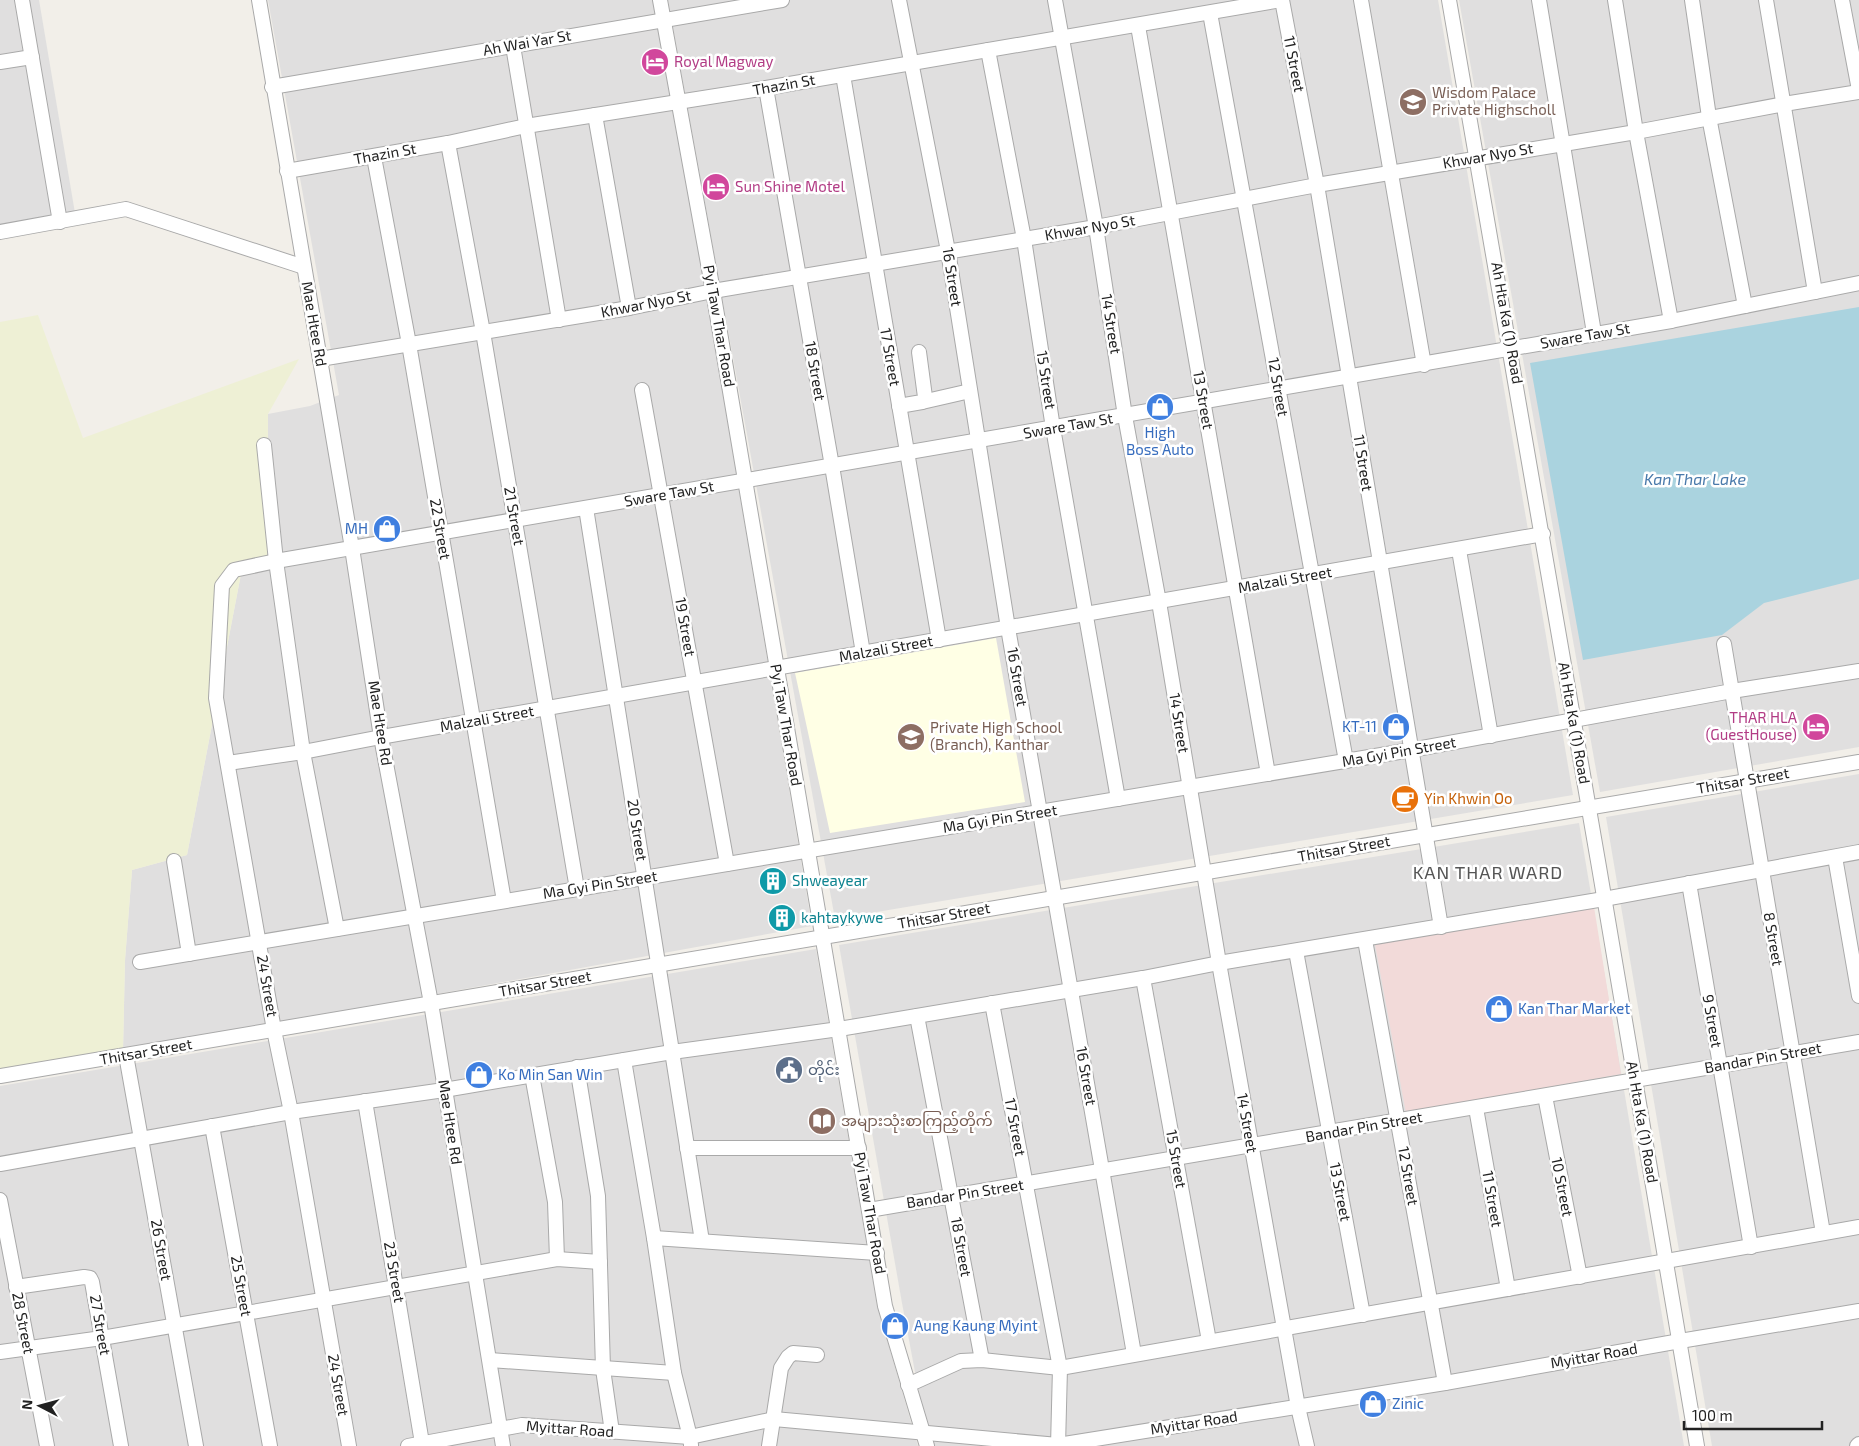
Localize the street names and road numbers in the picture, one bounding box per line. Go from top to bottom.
street label: Ah Wai Yar St [481,25,573,59]
street label: 11 Street [1281,34,1309,94]
street label: Thazin St [751,70,817,98]
street label: Khwar Nyo St [1441,138,1535,172]
street label: Thazin St [352,139,418,167]
street label: Khwar Nyo St [1043,210,1137,244]
street label: 16 Street [939,246,967,308]
street label: Ah Hta Ka (1) Road [1488,260,1528,385]
street label: Pyi Taw Thar Road [700,264,740,388]
street label: Mae Htee Rd [299,280,331,368]
street label: Khwar Nyo St [599,285,693,321]
street label: 14 Street [1098,293,1126,355]
street label: Sware Taw St [1539,318,1631,352]
street label: 17 Street [877,326,905,388]
street label: 18 Street [802,340,830,402]
street label: 15 Street [1033,349,1061,411]
street label: 12 Street [1265,356,1293,418]
street label: 13 Street [1190,369,1218,431]
street label: Sware Taw St [1022,408,1114,442]
street label: 11 Street [1351,433,1377,493]
street label: Sware Taw St [623,476,715,510]
street label: 21 Street [501,485,529,547]
street label: 22 Street [427,497,455,561]
street label: Malzali Street [1237,562,1333,596]
street label: 19 Street [672,596,700,658]
street label: Malzali Street [838,631,934,665]
street label: 16 Street [1004,646,1032,708]
street label: Ah Hta Ka (1) Road [1555,660,1595,785]
street label: Pyi Taw Thar Road [767,663,807,787]
street label: Mae Htee Rd [365,679,397,767]
street label: 14 Street [1166,692,1194,754]
street label: Malzali Street [439,701,535,735]
street label: Ma Gyi Pin Street [1340,732,1458,770]
street label: Thitsar Street [1695,763,1791,797]
street label: 20 Street [624,798,652,862]
street label: Ma Gyi Pin Street [941,800,1059,836]
street label: Thitsar Street [1296,831,1392,865]
street label: Ma Gyi Pin Street [541,866,659,902]
street label: Thitsar Street [896,898,992,932]
street label: 8 Street [1760,911,1788,967]
street label: 24 Street [254,953,282,1019]
street label: Thitsar Street [497,966,593,1000]
street label: 9 Street [1699,993,1727,1049]
street label: Thitsar Street [98,1034,194,1068]
street label: Bandar Pin Street [1703,1038,1823,1076]
street label: 16 Street [1073,1045,1101,1107]
street label: Ah Hta Ka (1) Road [1623,1059,1663,1184]
street label: Mae Htee Rd [435,1078,467,1166]
street label: 14 Street [1234,1092,1262,1154]
street label: 17 Street [1002,1096,1030,1158]
street label: Bandar Pin Street [1304,1107,1424,1145]
street label: 15 Street [1163,1128,1191,1190]
street label: 12 Street [1395,1145,1423,1207]
street label: Pyi Taw Thar Road [851,1151,891,1275]
street label: 10 Street [1548,1156,1578,1218]
street label: 13 Street [1326,1161,1356,1223]
street label: 11 Street [1479,1169,1507,1229]
street label: Bandar Pin Street [905,1175,1025,1211]
street label: 18 Street [948,1216,976,1278]
street label: 26 Street [148,1218,176,1282]
street label: 23 Street [381,1240,409,1304]
street label: 25 Street [228,1254,256,1318]
street label: 28 Street [9,1290,39,1356]
street label: 27 Street [87,1293,115,1357]
street label: Myittar Road [1549,1339,1639,1372]
street label: 24 Street [325,1352,353,1418]
street label: Myittar Road [1149,1406,1239,1438]
street label: Myittar Road [526,1416,615,1440]

